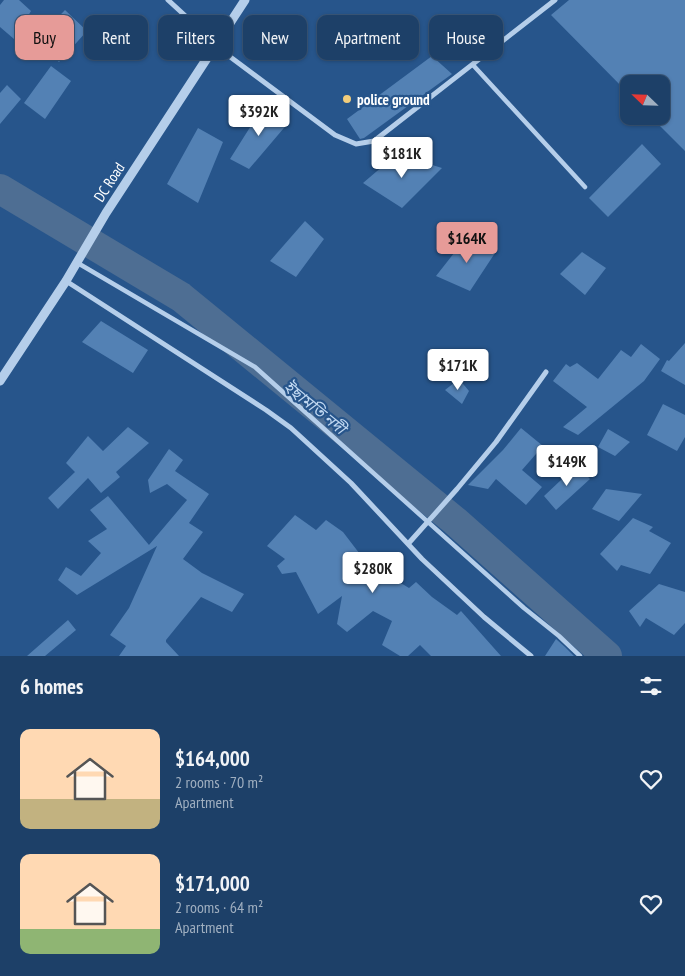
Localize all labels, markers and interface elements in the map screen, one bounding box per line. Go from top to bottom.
chip: Buy [15,15,74,60]
chip: Rent [84,15,148,60]
chip: Filters [158,15,233,60]
chip: New [243,15,307,60]
chip: Apartment [317,15,419,60]
chip: House [429,15,503,60]
north arrow [620,75,670,125]
map controls [620,75,670,125]
place label: police ground [357,90,430,109]
marker: police ground [341,93,353,105]
pin: $392K [224,94,294,137]
text: $392K [240,101,278,121]
pin: $181K [367,136,437,179]
text: $181K [383,143,421,163]
street label: DC Road [89,159,129,205]
pin: $164K [432,222,502,264]
text: $164K [448,228,486,248]
pin: $171K [423,348,493,391]
text: $171K [439,355,477,375]
water label: ইছামতি নদী [280,376,352,440]
pin: $149K [532,444,602,487]
text: $149K [548,451,586,471]
pin: $280K [338,552,408,594]
text: $280K [354,558,392,578]
icon: filters [637,672,665,700]
text: 6 homes [20,673,83,700]
text: $164,000 [175,745,250,772]
icon: home [60,749,120,809]
icon: heart [637,765,665,793]
text: 2 rooms · 70 m² [175,772,263,792]
text: Apartment [175,792,234,812]
text: $171,000 [175,870,250,897]
icon: home [60,874,120,934]
icon: heart [637,890,665,918]
text: 2 rooms · 64 m² [175,897,263,917]
text: Apartment [175,917,234,937]

